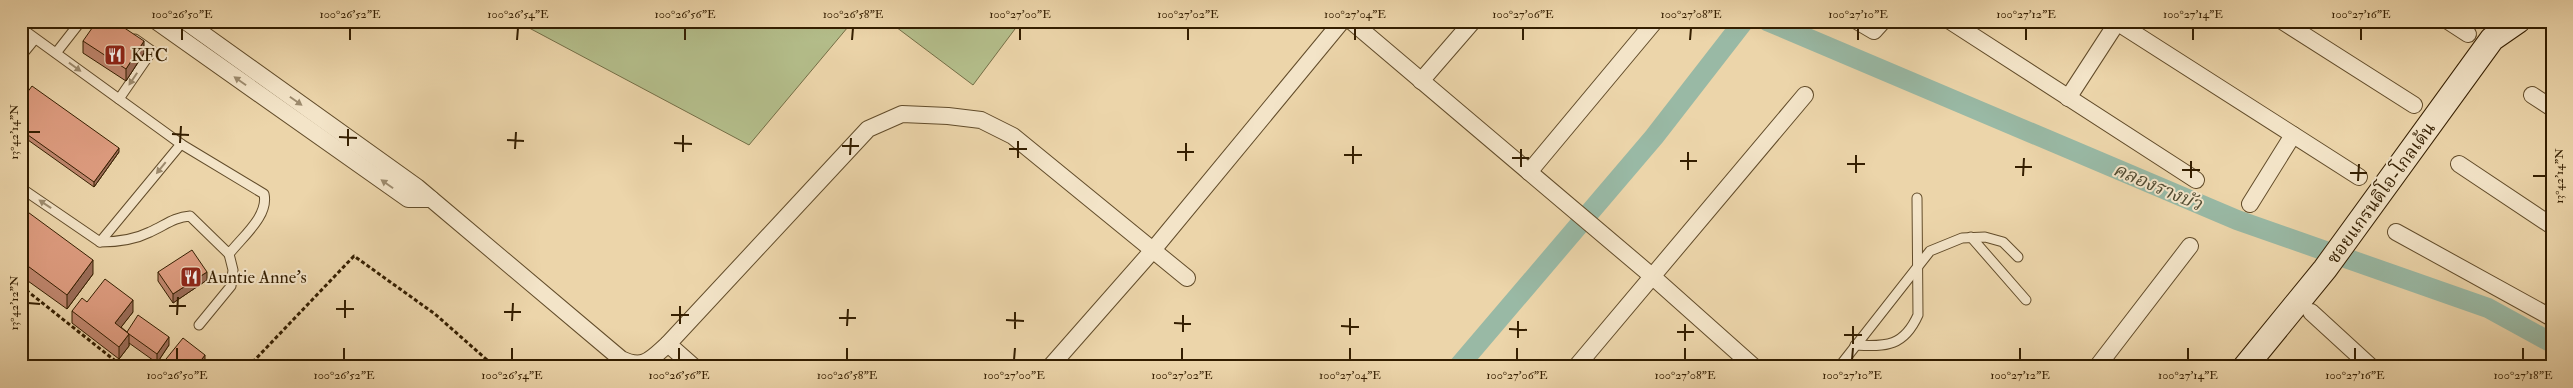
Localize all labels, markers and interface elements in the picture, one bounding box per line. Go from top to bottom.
text: 100°26'50"E [151,7,213,22]
text: 100°26'52"E [319,7,381,22]
text: 100°26'54"E [487,7,549,22]
text: 100°26'56"E [654,7,716,22]
text: 100°26'58"E [823,7,884,22]
text: 100°27'00"E [989,7,1051,22]
text: 100°27'02"E [1157,7,1219,22]
text: 100°27'04"E [1324,7,1386,22]
text: 100°27'06"E [1492,7,1554,22]
text: 100°27'08"E [1660,7,1722,22]
text: 100°27'10"E [1828,7,1888,22]
text: 100°27'12"E [1996,7,2056,22]
text: 100°27'14"E [2163,7,2223,22]
text: 100°27'16"E [2331,7,2391,22]
restaurant icon: KFC [103,43,127,67]
place label: KFC [131,44,168,67]
one-way arrow [68,61,81,72]
one-way arrow [128,72,138,86]
one-way arrow [233,76,247,86]
one-way arrow [289,96,303,106]
text: 13°42'14"N [7,104,22,160]
street label: ซอยแกรนดิโอ-โกลเด้น [2320,116,2441,269]
text: 13°42'14"N [2552,148,2567,204]
water label: คลองรางบัว [2110,158,2207,217]
one-way arrow [155,162,166,175]
one-way arrow [380,179,394,189]
one-way arrow [38,199,51,209]
restaurant icon: Auntie Anne's [179,265,203,289]
place label: Auntie Anne's [206,266,307,289]
text: 13°42'12"N [7,275,22,331]
text: 100°26'50"E [146,368,208,383]
text: 100°26'52"E [313,368,375,383]
text: 100°26'54"E [481,368,543,383]
text: 100°26'56"E [648,368,710,383]
text: 100°26'58"E [817,368,878,383]
text: 100°27'00"E [983,368,1045,383]
text: 100°27'02"E [1151,368,1213,383]
text: 100°27'04"E [1319,368,1381,383]
text: 100°27'06"E [1486,368,1548,383]
text: 100°27'08"E [1654,368,1716,383]
text: 100°27'10"E [1822,368,1882,383]
text: 100°27'12"E [1990,368,2050,383]
text: 100°27'14"E [2158,368,2218,383]
text: 100°27'16"E [2325,368,2385,383]
text: 100°27'18"E [2493,368,2553,383]

